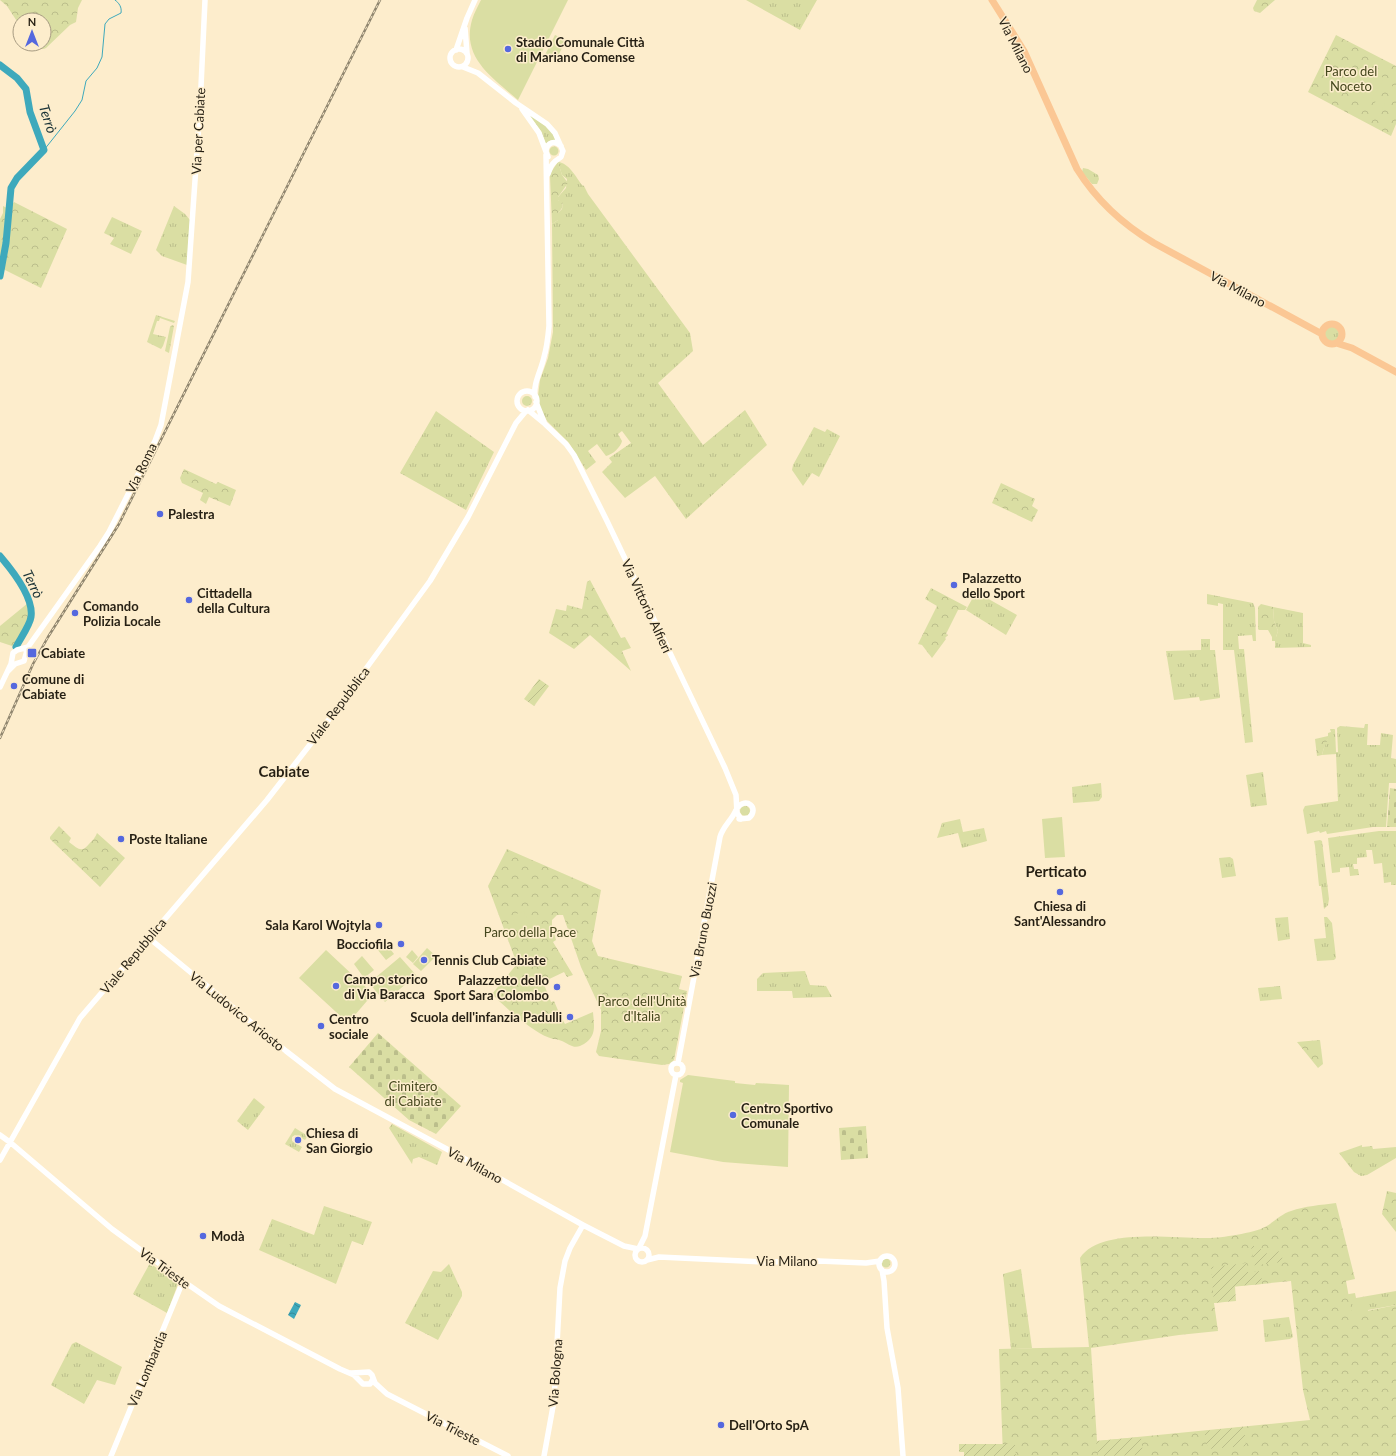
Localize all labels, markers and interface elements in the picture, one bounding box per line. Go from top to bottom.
north arrow [12,12,52,52]
street label: Via Milano [995,14,1037,76]
text: N [28,15,36,28]
place label: Stadio Comunale Città di Mariano Comense [516,34,645,65]
marker: Stadio Comunale Città di Mariano Comense [503,44,513,54]
park label: Parco del Noceto [1325,63,1377,94]
street label: Via per Cabiate [188,87,208,175]
water label: Terrò [36,102,61,135]
street label: Via Milano [1207,268,1269,310]
street label: Via Roma [122,440,160,496]
place label: Palestra [168,506,215,522]
marker: Palestra [155,509,165,519]
street label: Via Vittorio Alfieri [618,557,676,655]
water label: Terrò [19,567,48,601]
place label: Palazzetto dello Sport [962,570,1025,601]
marker: Palazzetto dello Sport [949,580,959,590]
place label: Cittadella della Cultura [197,585,270,616]
marker: Cittadella della Cultura [184,595,194,605]
place label: Comando Polizia Locale [83,598,161,629]
marker: Comando Polizia Locale [70,608,80,618]
place label: Cabiate [41,645,85,661]
marker: Cabiate [26,647,38,659]
street label: Viale Repubblica [303,664,373,748]
place label: Comune di Cabiate [22,671,84,702]
marker: Comune di Cabiate [9,681,19,691]
district label: Cabiate [259,762,309,780]
place label: Poste Italiane [129,831,207,847]
marker: Poste Italiane [116,834,126,844]
district label: Perticato [1025,862,1087,880]
street label: Via Bruno Buozzi [686,881,720,979]
marker: Chiesa di Sant'Alessandro [1055,887,1065,897]
place label: Chiesa di Sant'Alessandro [1014,898,1106,929]
street label: Viale Repubblica [97,915,169,997]
place label: Sala Karol Wojtyla [265,917,371,933]
marker: Sala Karol Wojtyla [374,920,384,930]
park label: Parco della Pace [484,924,576,940]
place label: Bocciofila [336,936,393,952]
marker: Bocciofila [396,939,406,949]
place label: Tennis Club Cabiate [432,952,546,968]
marker: Tennis Club Cabiate [419,955,429,965]
street label: Via Ludovico Ariosto [186,968,288,1054]
place label: Campo storico di Via Baracca [344,971,428,1002]
place label: Palazzetto dello Sport Sara Colombo [434,972,550,1003]
marker: Campo storico di Via Baracca [331,981,341,991]
marker: Palazzetto dello Sport Sara Colombo [552,982,562,992]
park label: Parco dell'Unità d'Italia [597,993,687,1024]
place label: Scuola dell'infanzia Padulli [410,1009,562,1025]
place label: Centro sociale [329,1011,369,1042]
marker: Scuola dell'infanzia Padulli [565,1012,575,1022]
marker: Centro sociale [316,1021,326,1031]
park label: Cimitero di Cabiate [384,1078,442,1109]
place label: Centro Sportivo Comunale [741,1100,834,1131]
marker: Centro Sportivo Comunale [728,1110,738,1120]
place label: Chiesa di San Giorgio [306,1125,373,1156]
marker: Chiesa di San Giorgio [293,1135,303,1145]
street label: Via Milano [444,1143,506,1187]
place label: Modà [211,1228,245,1244]
marker: Modà [198,1231,208,1241]
street label: Via Trieste [136,1244,194,1292]
street label: Via Milano [757,1253,817,1269]
street label: Via Lombardia [124,1329,170,1409]
street label: Via Bologna [545,1338,565,1408]
street label: Via Trieste [423,1407,483,1449]
place label: Dell'Orto SpA [729,1417,810,1433]
marker: Dell'Orto SpA [716,1420,726,1430]

